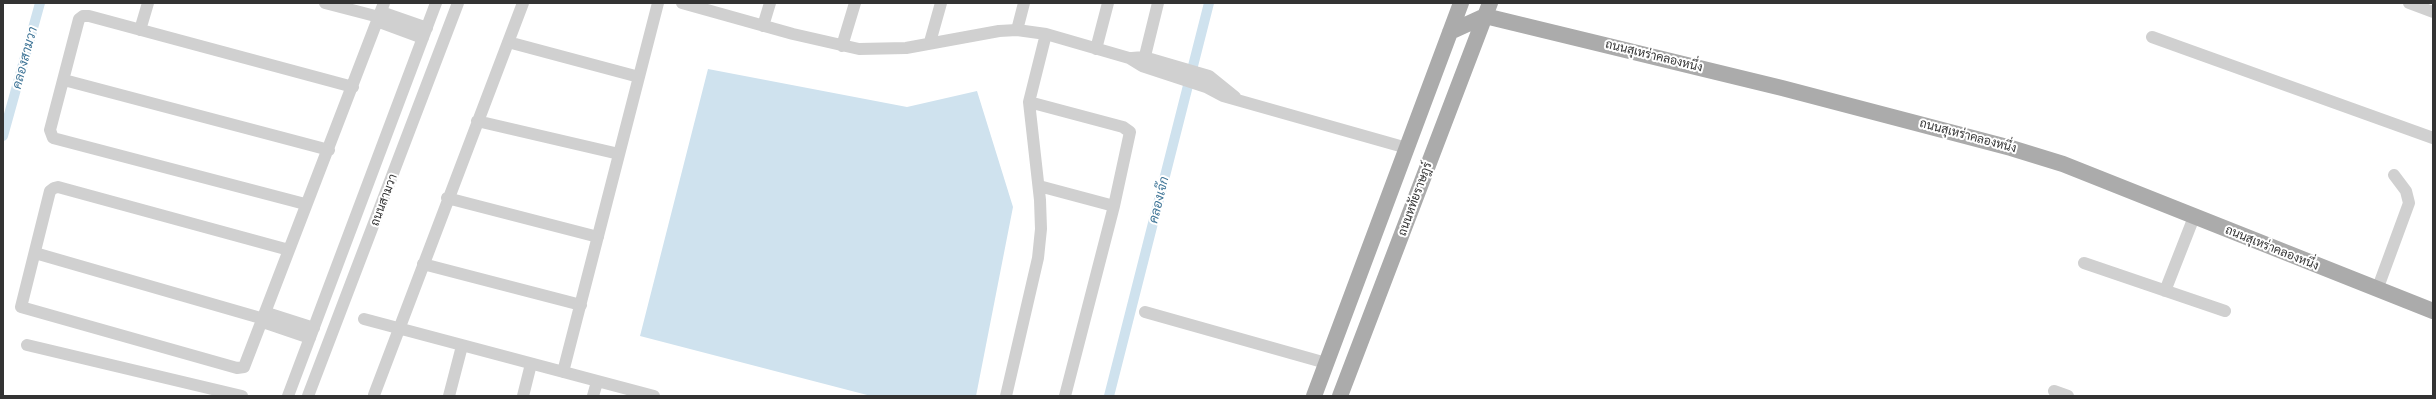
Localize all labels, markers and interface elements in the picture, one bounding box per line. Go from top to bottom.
water label: คลองสามวา [9,25,41,91]
street label: ถนนสุเหร่าคลองหนึ่ง [1604,37,1704,75]
street label: ถนนสุเหร่าคลองหนึ่ง [1918,116,2018,156]
street label: ถนนหทัยราษฎร์ [1395,160,1435,238]
street label: ถนนสามวา [368,172,400,228]
water label: คลองเจ๊ก [1146,175,1172,225]
street label: ถนนสุเหร่าคลองหนึ่ง [2223,223,2321,273]

